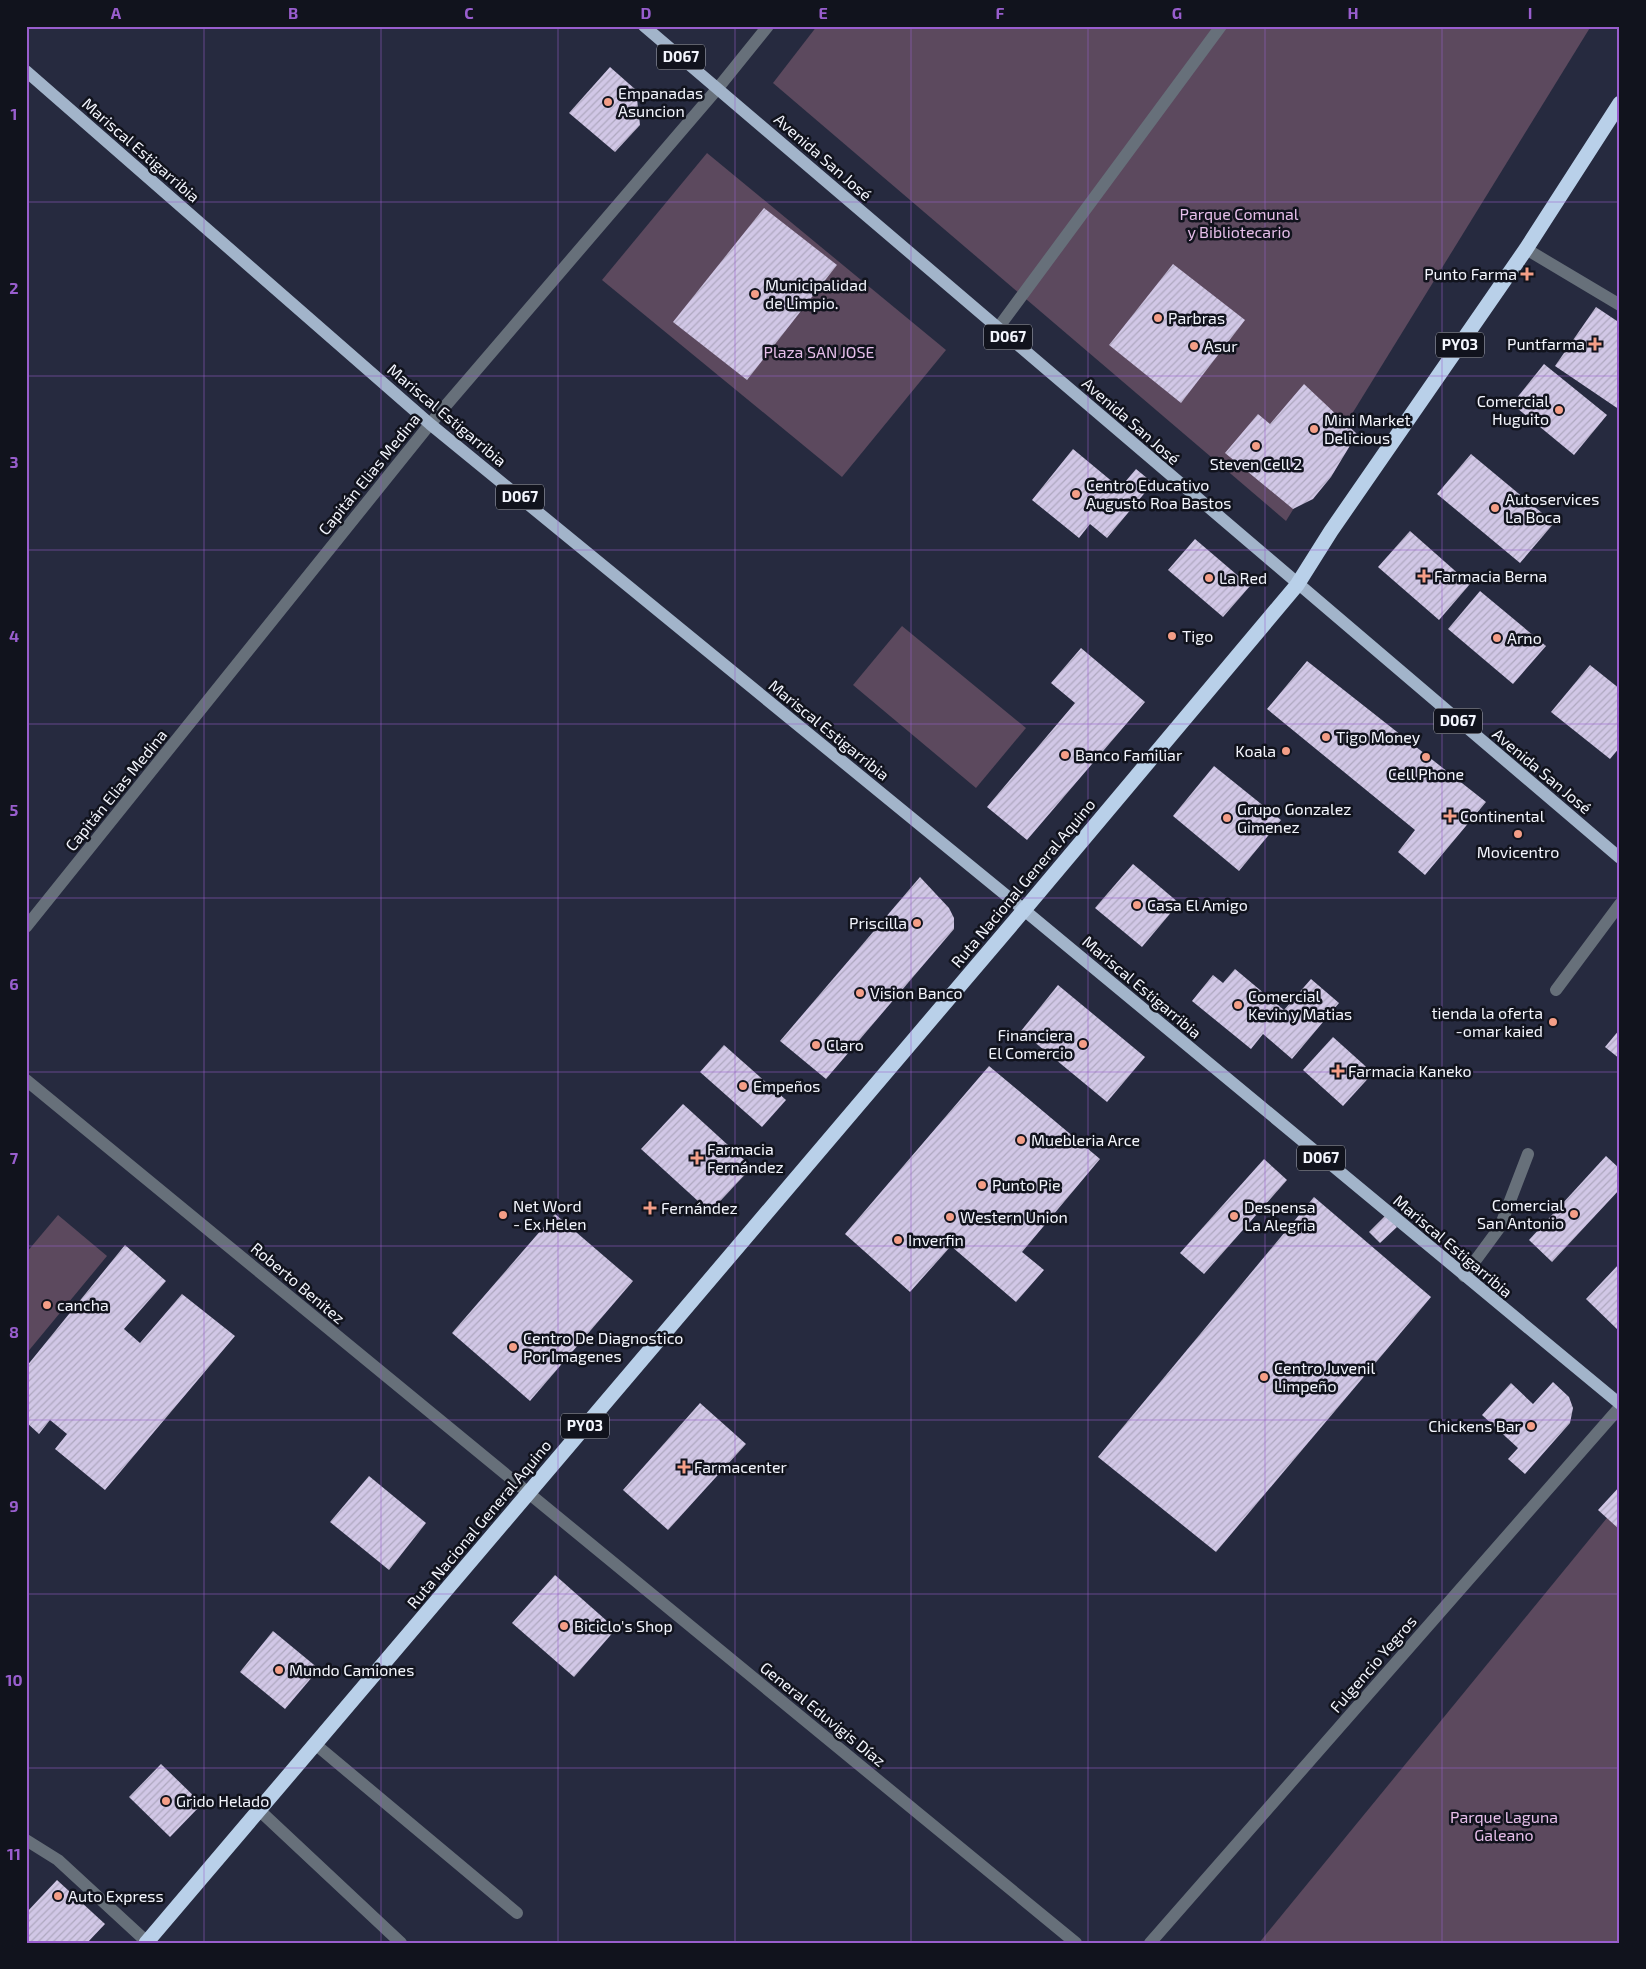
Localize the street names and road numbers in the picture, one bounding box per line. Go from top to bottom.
road number: D067 [657,44,705,70]
street label: Mariscal Estigarribia [79,93,204,206]
street label: Avenida San José [771,109,876,204]
road number: D067 [984,324,1032,350]
road number: PY03 [1436,332,1484,358]
street label: Mariscal Estigarribia [384,359,511,470]
street label: Avenida San José [1079,373,1184,468]
street label: Capitán Elias Medina [314,409,423,538]
road number: D067 [496,484,544,510]
street label: Mariscal Estigarribia [765,675,893,784]
road number: D067 [1434,708,1482,734]
street label: Avenida San José [1489,724,1596,817]
street label: Capitán Elias Medina [61,725,170,854]
street label: Ruta Nacional General Aquino [946,795,1099,971]
street label: Mariscal Estigarribia [1079,931,1206,1042]
road number: D067 [1297,1146,1345,1170]
street label: Mariscal Estigarribia [1390,1190,1517,1301]
street label: Roberto Benitez [248,1238,349,1327]
road number: PY03 [561,1414,609,1438]
street label: Ruta Nacional General Aquino [402,1436,555,1612]
street label: Fulgencio Yegros [1325,1611,1420,1716]
street label: General Eduvigis Díaz [757,1657,890,1770]

